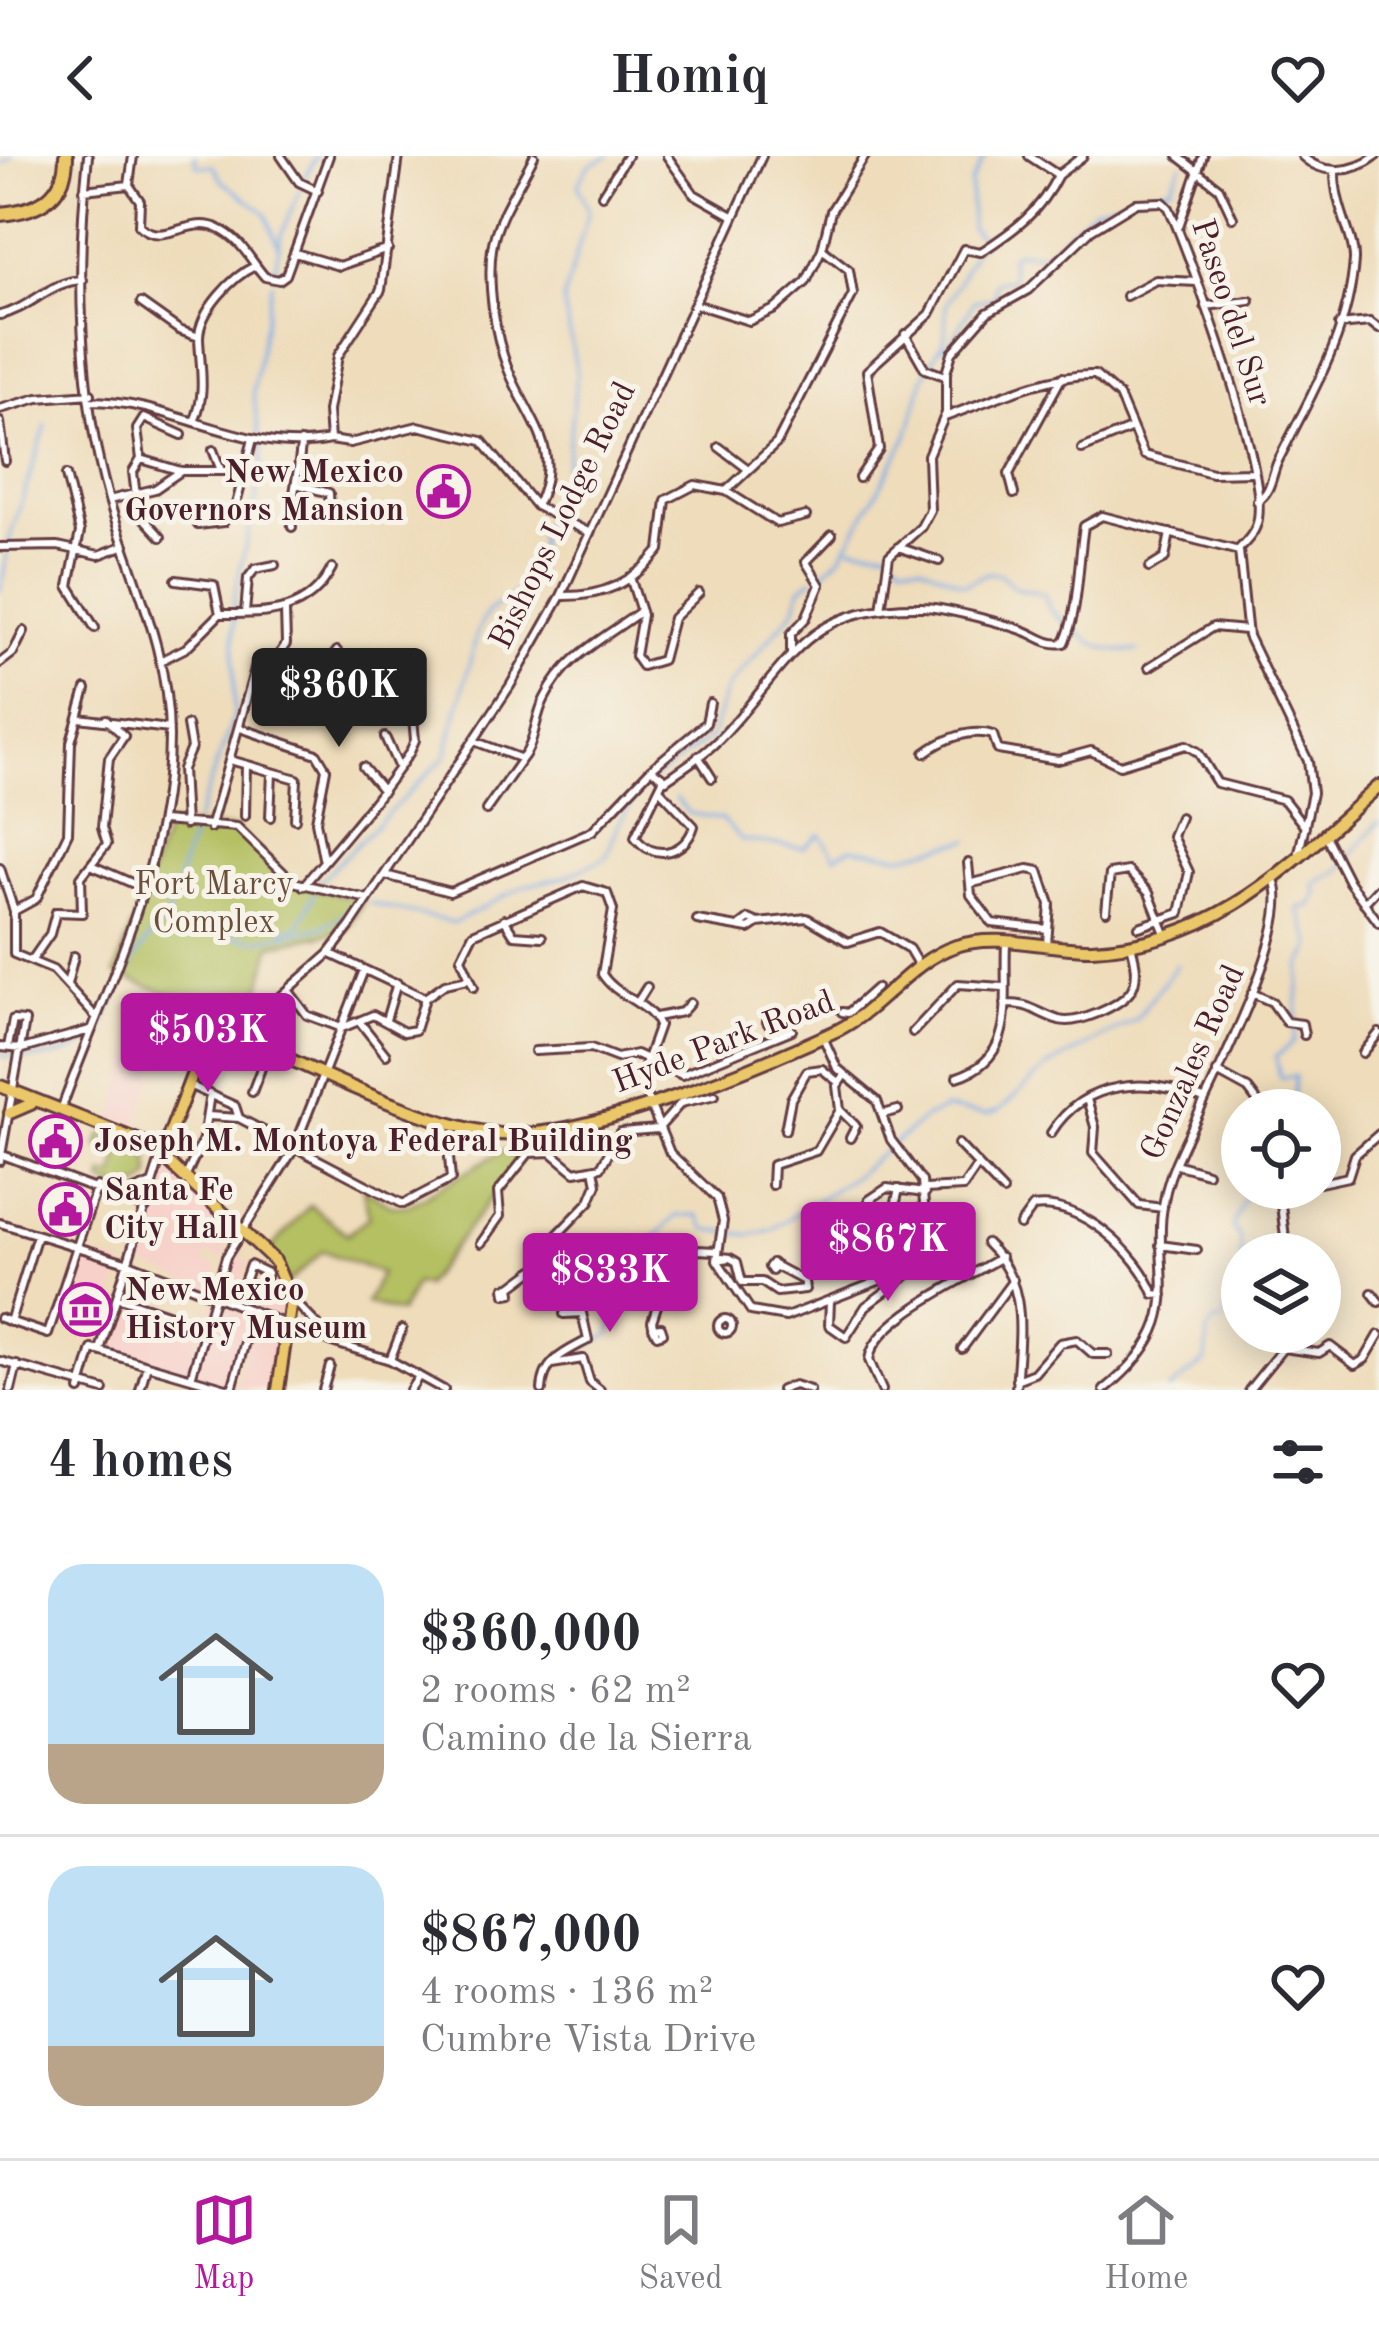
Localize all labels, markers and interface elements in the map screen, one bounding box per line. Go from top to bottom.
icon: back [48,45,114,111]
icon: heart [1265,45,1331,111]
text: Homiq [610,51,769,105]
street label: Paseo del Sur [1184,215,1276,411]
street label: Bishops Lodge Road [485,377,643,655]
place label: New Mexico Governors Mansion [124,457,404,528]
public building icon: New Mexico Governors Mansion [415,464,471,520]
pin: $360K [255,648,423,750]
text: $360K [279,667,399,706]
park label: Fort Marcy Complex [134,869,294,940]
street label: Gonzales Road [1136,960,1252,1166]
street label: Hyde Park Road [609,986,839,1100]
pin: $503K [124,993,292,1095]
text: $503K [148,1012,268,1051]
map controls [1221,1089,1341,1353]
button: locate [1221,1089,1341,1209]
public building icon: Joseph M. Montoya Federal Building [27,1114,83,1170]
place label: Joseph M. Montoya Federal Building [94,1126,633,1159]
place label: Santa Fe City Hall [104,1175,238,1246]
public building icon: Santa Fe City Hall [37,1182,93,1238]
pin: $867K [804,1202,972,1304]
text: $867K [828,1221,948,1260]
pin: $833K [526,1233,694,1335]
button: layers [1221,1233,1341,1353]
text: $833K [550,1252,670,1291]
place label: New Mexico History Museum [125,1275,367,1346]
museum icon: New Mexico History Museum [58,1282,114,1338]
icon: filters [1265,1429,1331,1495]
text: 4 homes [48,1437,233,1488]
text: $360,000 [420,1611,641,1662]
icon: home [144,1612,288,1756]
icon: heart [1265,1651,1331,1717]
text: 2 rooms · 62 m² [420,1672,691,1711]
text: Camino de la Sierra [420,1720,752,1759]
text: $867,000 [420,1912,641,1963]
icon: home [144,1914,288,2058]
icon: heart [1265,1953,1331,2019]
text: 4 rooms · 136 m² [420,1973,713,2012]
text: Cumbre Vista Drive [420,2021,756,2060]
tab: Map [191,2187,257,2300]
tab: Saved [639,2187,723,2300]
tab: Home [1104,2187,1188,2300]

